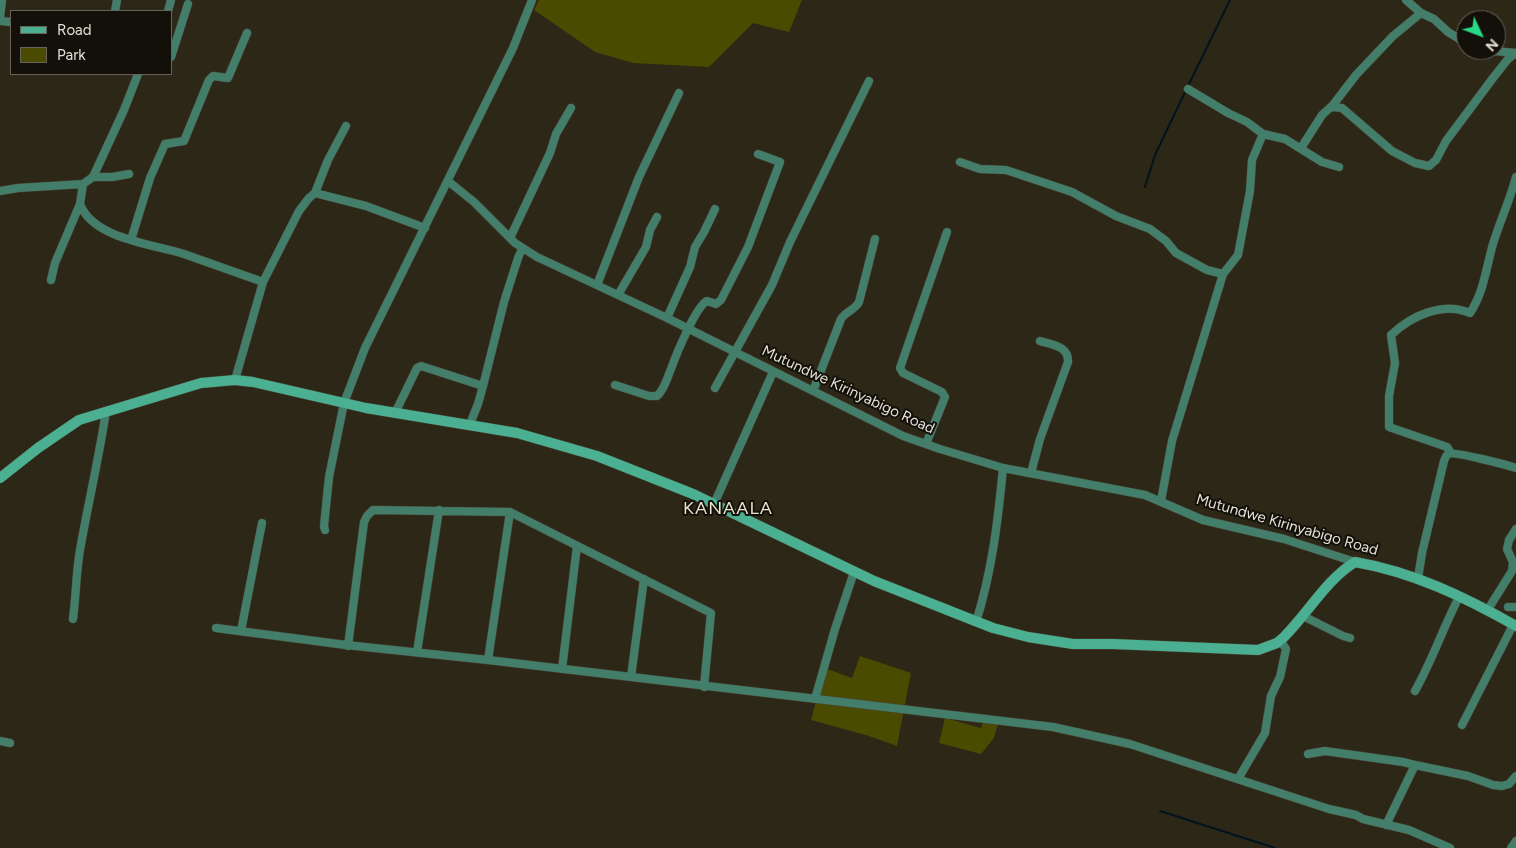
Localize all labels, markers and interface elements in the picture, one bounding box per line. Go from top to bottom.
legend [10,10,172,75]
north arrow [1456,10,1506,60]
text: Road [57,21,92,39]
text: N [1482,35,1502,55]
text: Park [57,46,86,64]
street label: Mutundwe Kirinyabigo Road [759,342,937,438]
street label: Mutundwe Kirinyabigo Road [1194,490,1380,560]
district label: KANAALA [682,498,774,520]

